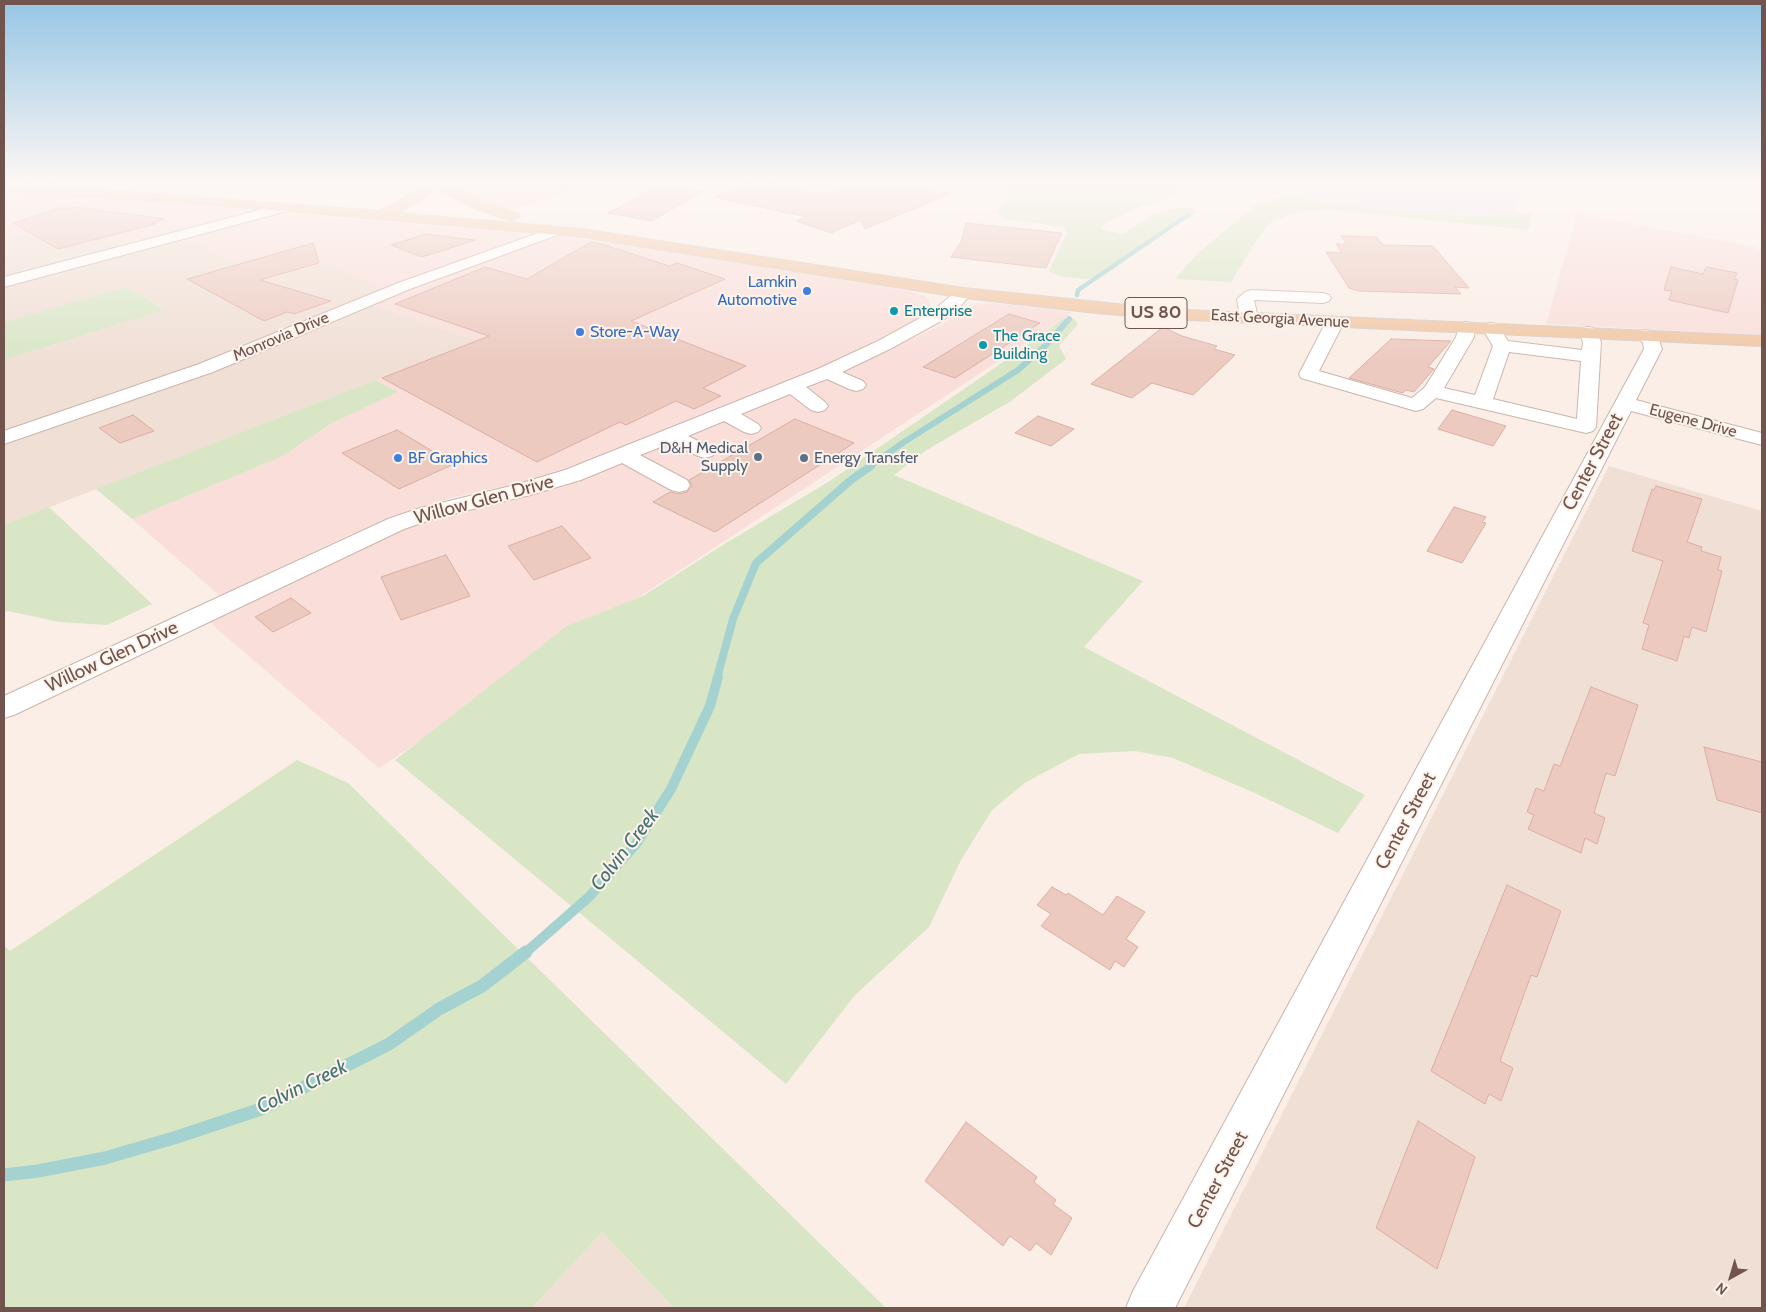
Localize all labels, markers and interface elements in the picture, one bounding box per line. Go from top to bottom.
place label: Lamkin Automotive [717,272,797,310]
marker: Lamkin Automotive [801,285,813,297]
road number: US 80 [1125,298,1187,328]
place label: Enterprise [904,301,972,321]
marker: Enterprise [888,305,900,317]
street label: East Georgia Avenue [1210,306,1350,332]
street label: Monrovia Drive [230,308,332,366]
place label: Store-A-Way [590,322,680,342]
marker: Store-A-Way [574,326,586,338]
place label: The Grace Building [993,326,1061,364]
marker: The Grace Building [977,339,989,351]
street label: Eugene Drive [1647,400,1739,442]
street label: Center Street [1558,409,1628,515]
place label: D&H Medical Supply [660,438,748,476]
place label: BF Graphics [408,448,488,468]
place label: Energy Transfer [814,448,918,468]
marker: D&H Medical Supply [752,451,764,463]
marker: BF Graphics [392,452,404,464]
marker: Energy Transfer [798,452,810,464]
street label: Willow Glen Drive [412,470,556,530]
street label: Willow Glen Drive [42,616,182,698]
street label: Center Street [1371,768,1441,874]
water label: Colvin Creek [586,804,664,896]
water label: Colvin Creek [253,1055,351,1119]
street label: Center Street [1183,1127,1253,1233]
north arrow [1706,1252,1756,1302]
text: N [1712,1279,1731,1299]

